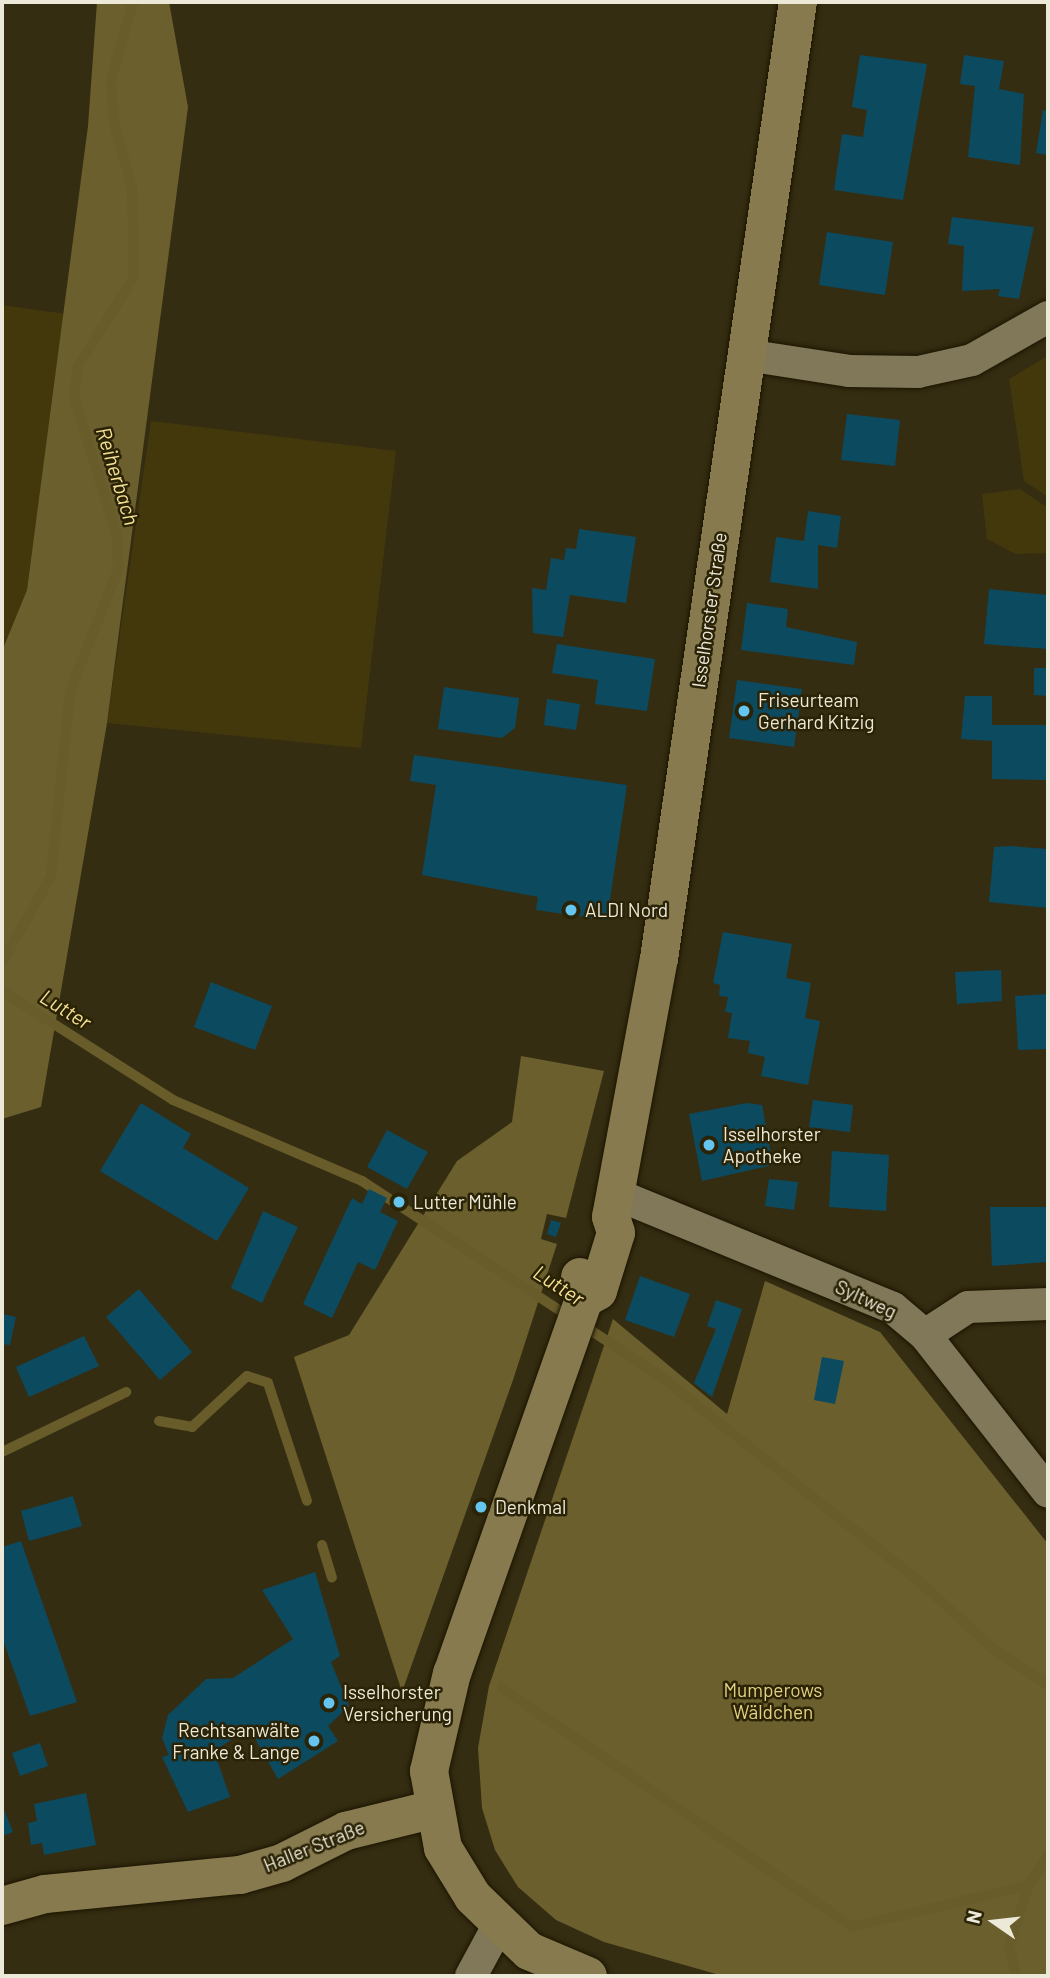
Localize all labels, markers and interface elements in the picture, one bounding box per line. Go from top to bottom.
water label: Reiherbach [91,424,145,528]
street label: Isselhorster Straße [687,531,731,689]
place label: Friseurteam Gerhard Kitzig [758,689,874,733]
marker: Friseurteam Gerhard Kitzig [736,703,752,719]
place label: ALDI Nord [585,899,668,921]
marker: ALDI Nord [563,902,579,918]
water label: Lutter [36,984,96,1034]
place label: Isselhorster Apotheke [723,1123,821,1167]
marker: Isselhorster Apotheke [701,1137,717,1153]
place label: Lutter Mühle [413,1191,517,1213]
marker: Lutter Mühle [391,1194,407,1210]
water label: Lutter [529,1259,589,1311]
street label: Syltweg [832,1275,900,1323]
place label: Denkmal [495,1496,566,1518]
marker: Denkmal [473,1499,489,1515]
park label: Mumperows Wäldchen [723,1679,823,1723]
place label: Isselhorster Versicherung [343,1681,452,1725]
marker: Isselhorster Versicherung [321,1695,337,1711]
place label: Rechtsanwälte Franke & Lange [172,1719,300,1763]
marker: Rechtsanwälte Franke & Lange [306,1733,322,1749]
street label: Haller Straße [260,1815,368,1877]
north arrow [959,1887,1029,1957]
text: N [960,1908,986,1926]

